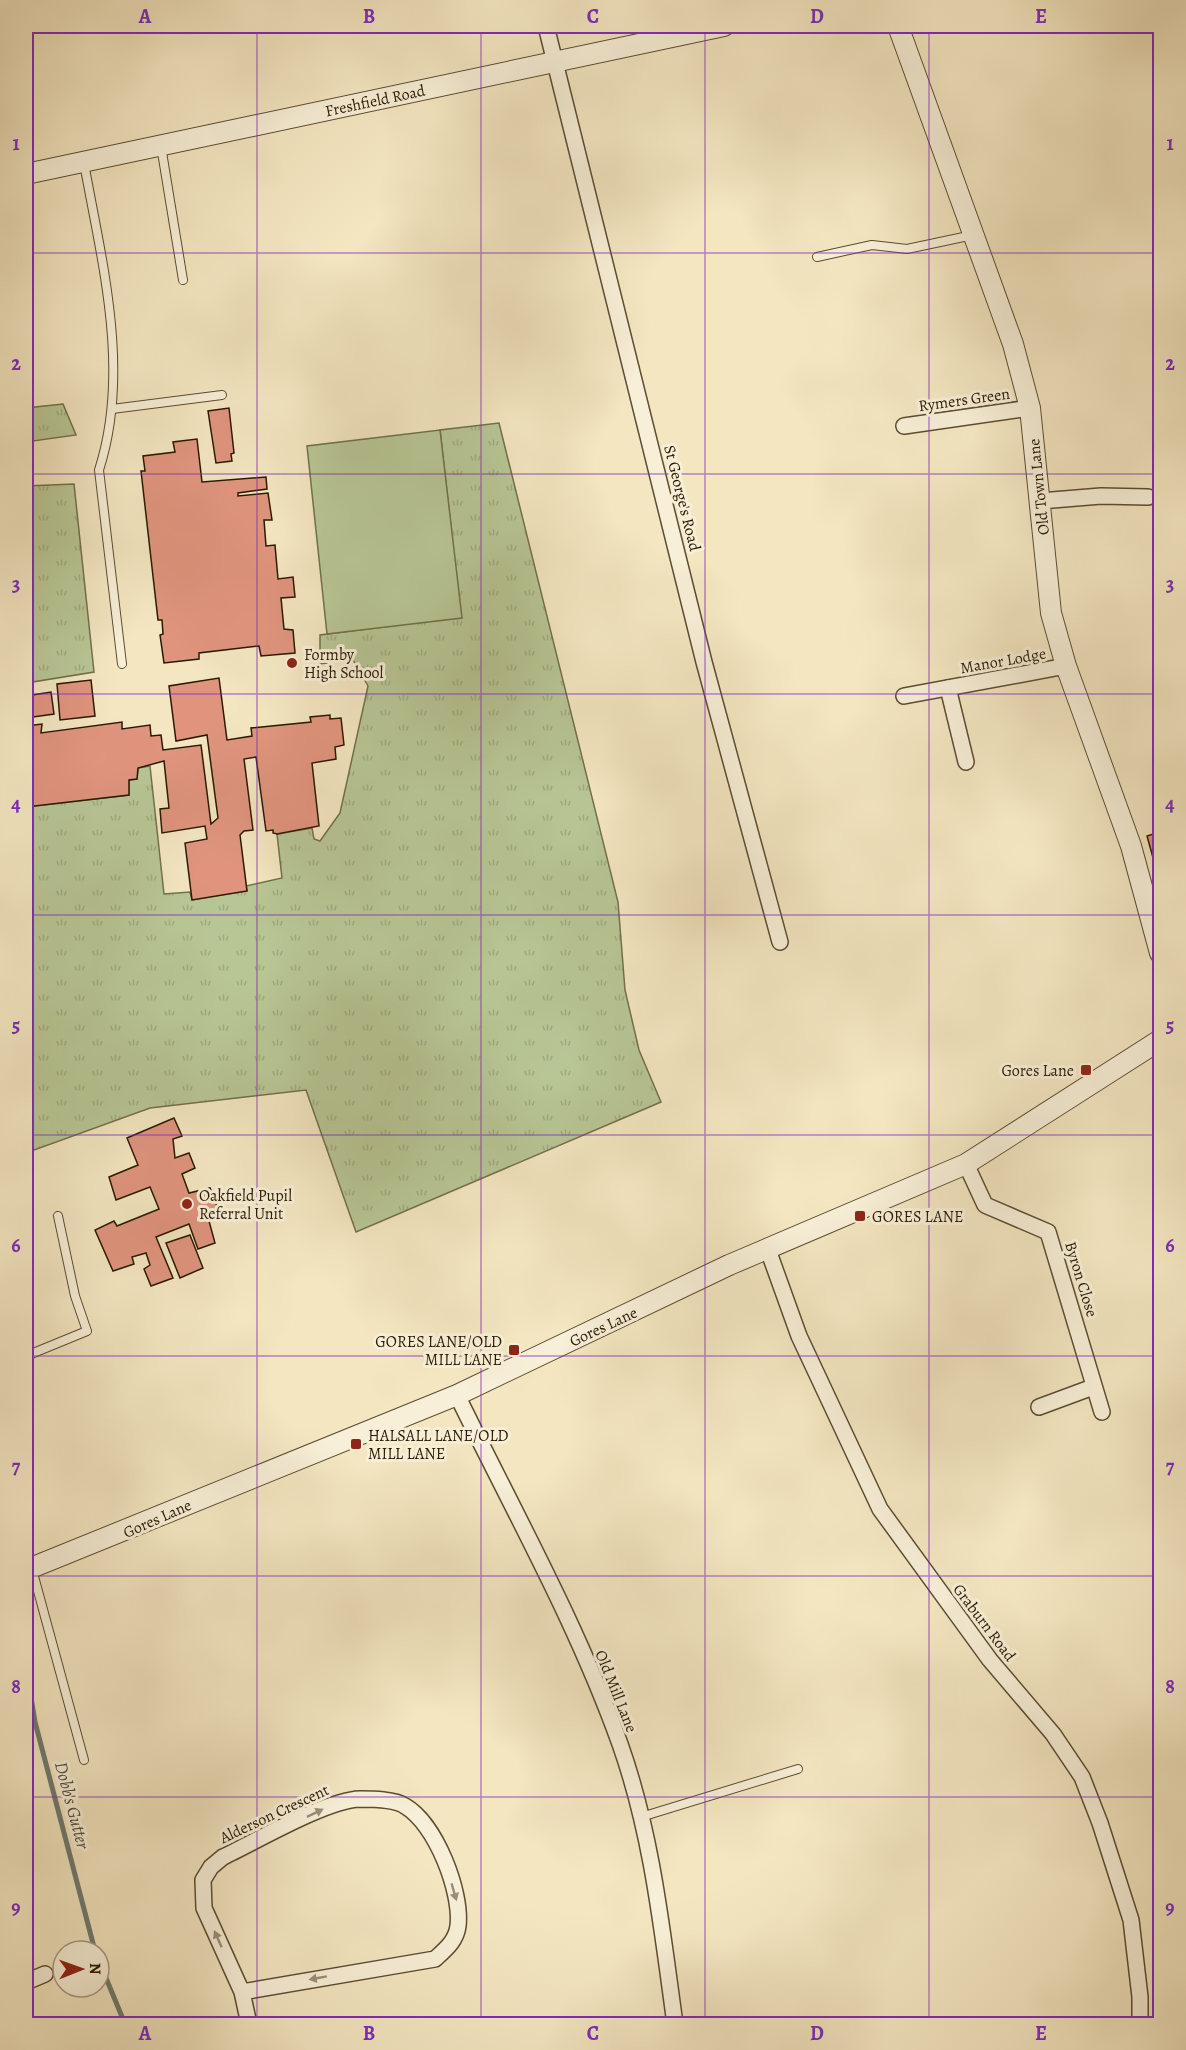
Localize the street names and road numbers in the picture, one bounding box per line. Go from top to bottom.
street label: Freshfield Road [323,80,428,122]
street label: Rymers Green [917,383,1012,417]
street label: Old Town Lane [1023,438,1055,536]
street label: St George's Road [658,443,706,554]
street label: Manor Lodge [959,643,1048,679]
street label: Byron Close [1059,1239,1103,1320]
street label: Gores Lane [566,1302,641,1352]
street label: Gores Lane [120,1494,195,1544]
street label: Graburn Road [948,1579,1021,1666]
street label: Old Mill Lane [590,1647,643,1736]
street label: Alderson Crescent [215,1779,333,1849]

